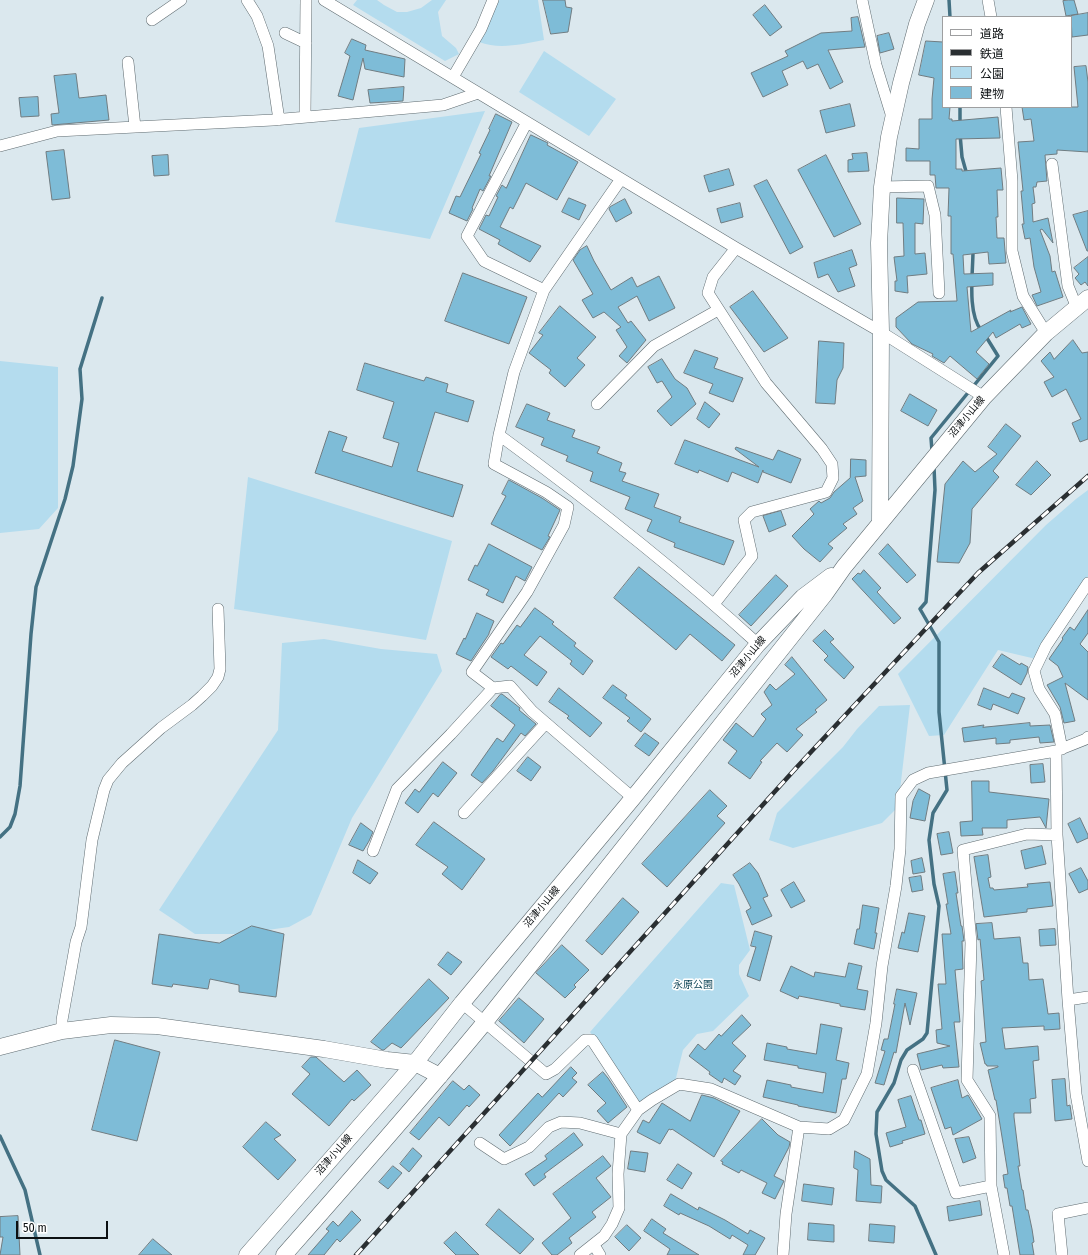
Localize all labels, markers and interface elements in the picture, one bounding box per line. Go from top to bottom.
legend [942,16,1072,108]
text: 道路 [980,27,1004,41]
text: 鉄道 [980,47,1004,61]
text: 公園 [980,67,1004,81]
text: 建物 [980,87,1004,101]
street label: 沼津小山線 [946,394,988,440]
street label: 沼津小山線 [727,634,769,680]
street label: 沼津小山線 [521,884,563,930]
park label: 永原公園 [673,979,713,991]
street label: 沼津小山線 [313,1132,355,1178]
scale bar [18,1213,110,1239]
text: 50 m [23,1221,47,1235]

